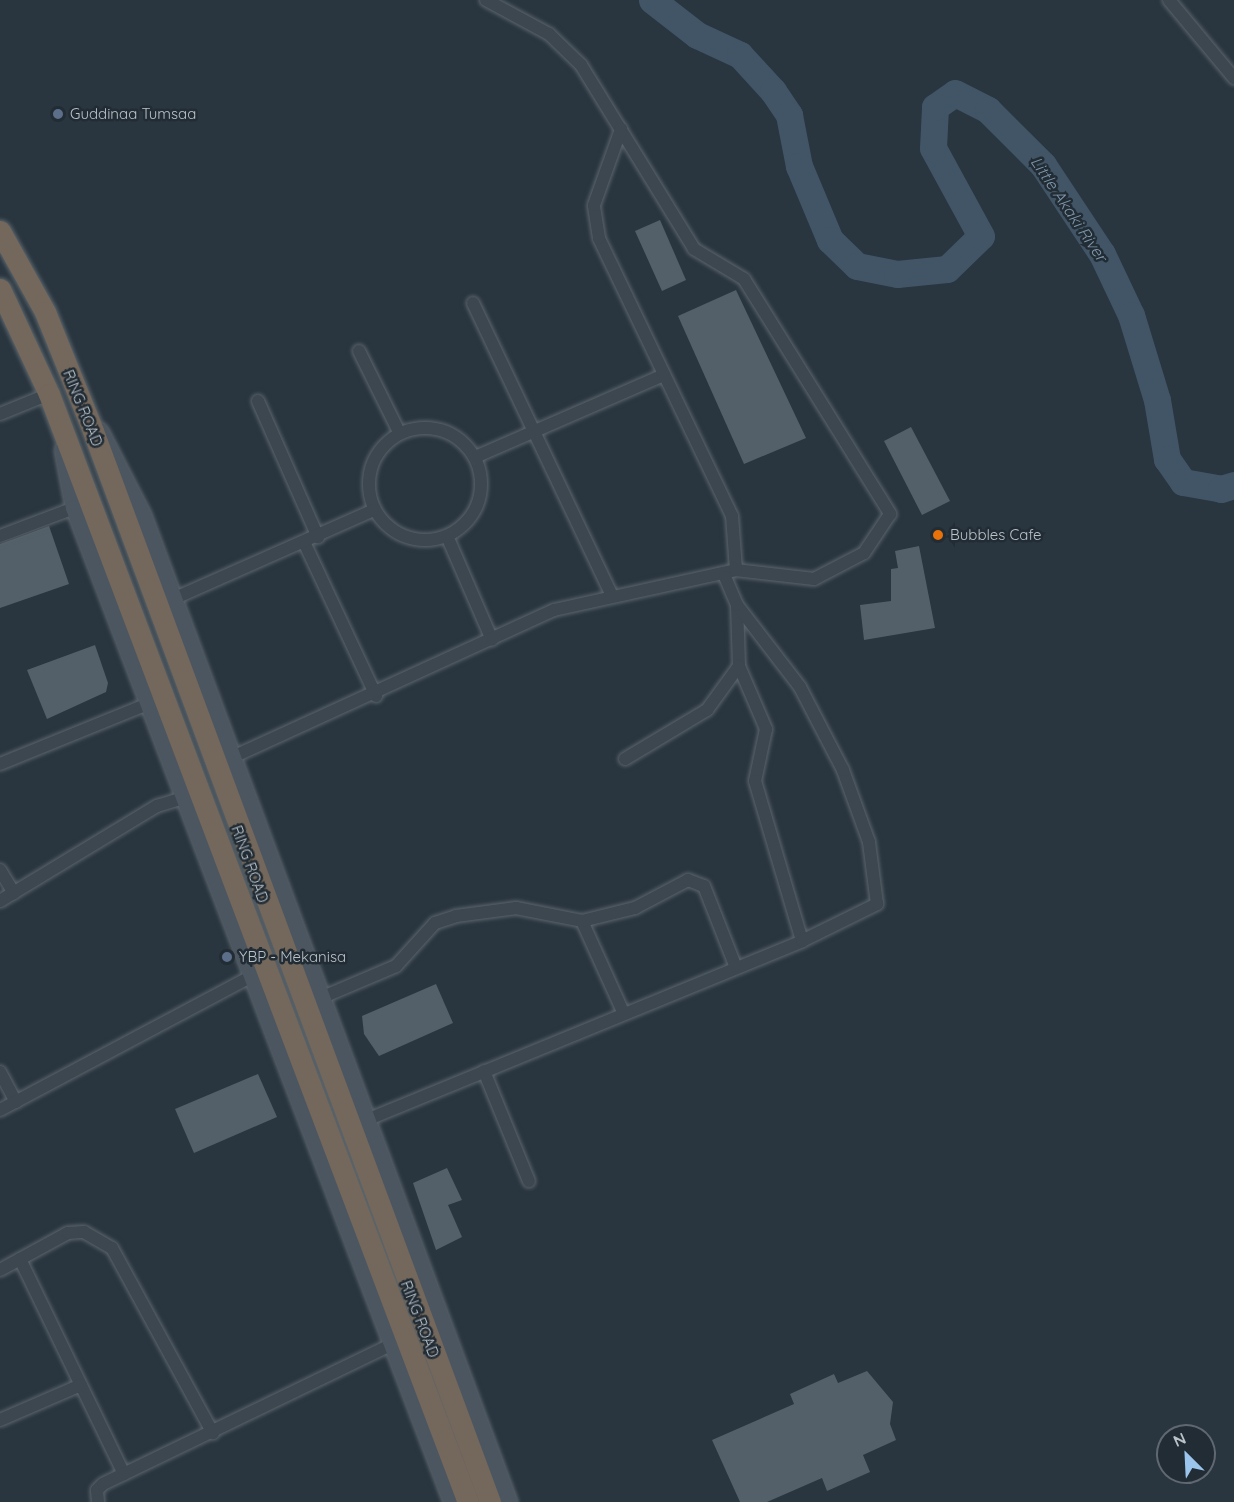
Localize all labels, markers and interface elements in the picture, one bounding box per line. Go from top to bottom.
place label: Guddinaa Tumsaa [70,105,196,123]
marker: Guddinaa Tumsaa [51,107,65,121]
water label: Little Akaki River [1027,153,1111,265]
street label: RING ROAD [59,367,107,449]
place label: Bubbles Cafe [950,526,1042,544]
marker: Bubbles Cafe [931,528,945,542]
street label: RING ROAD [228,823,272,905]
place label: YBP - Mekanisa [239,948,346,966]
marker: YBP - Mekanisa [220,950,234,964]
street label: RING ROAD [397,1278,443,1360]
north arrow [1156,1424,1216,1484]
text: N [1170,1428,1189,1451]

